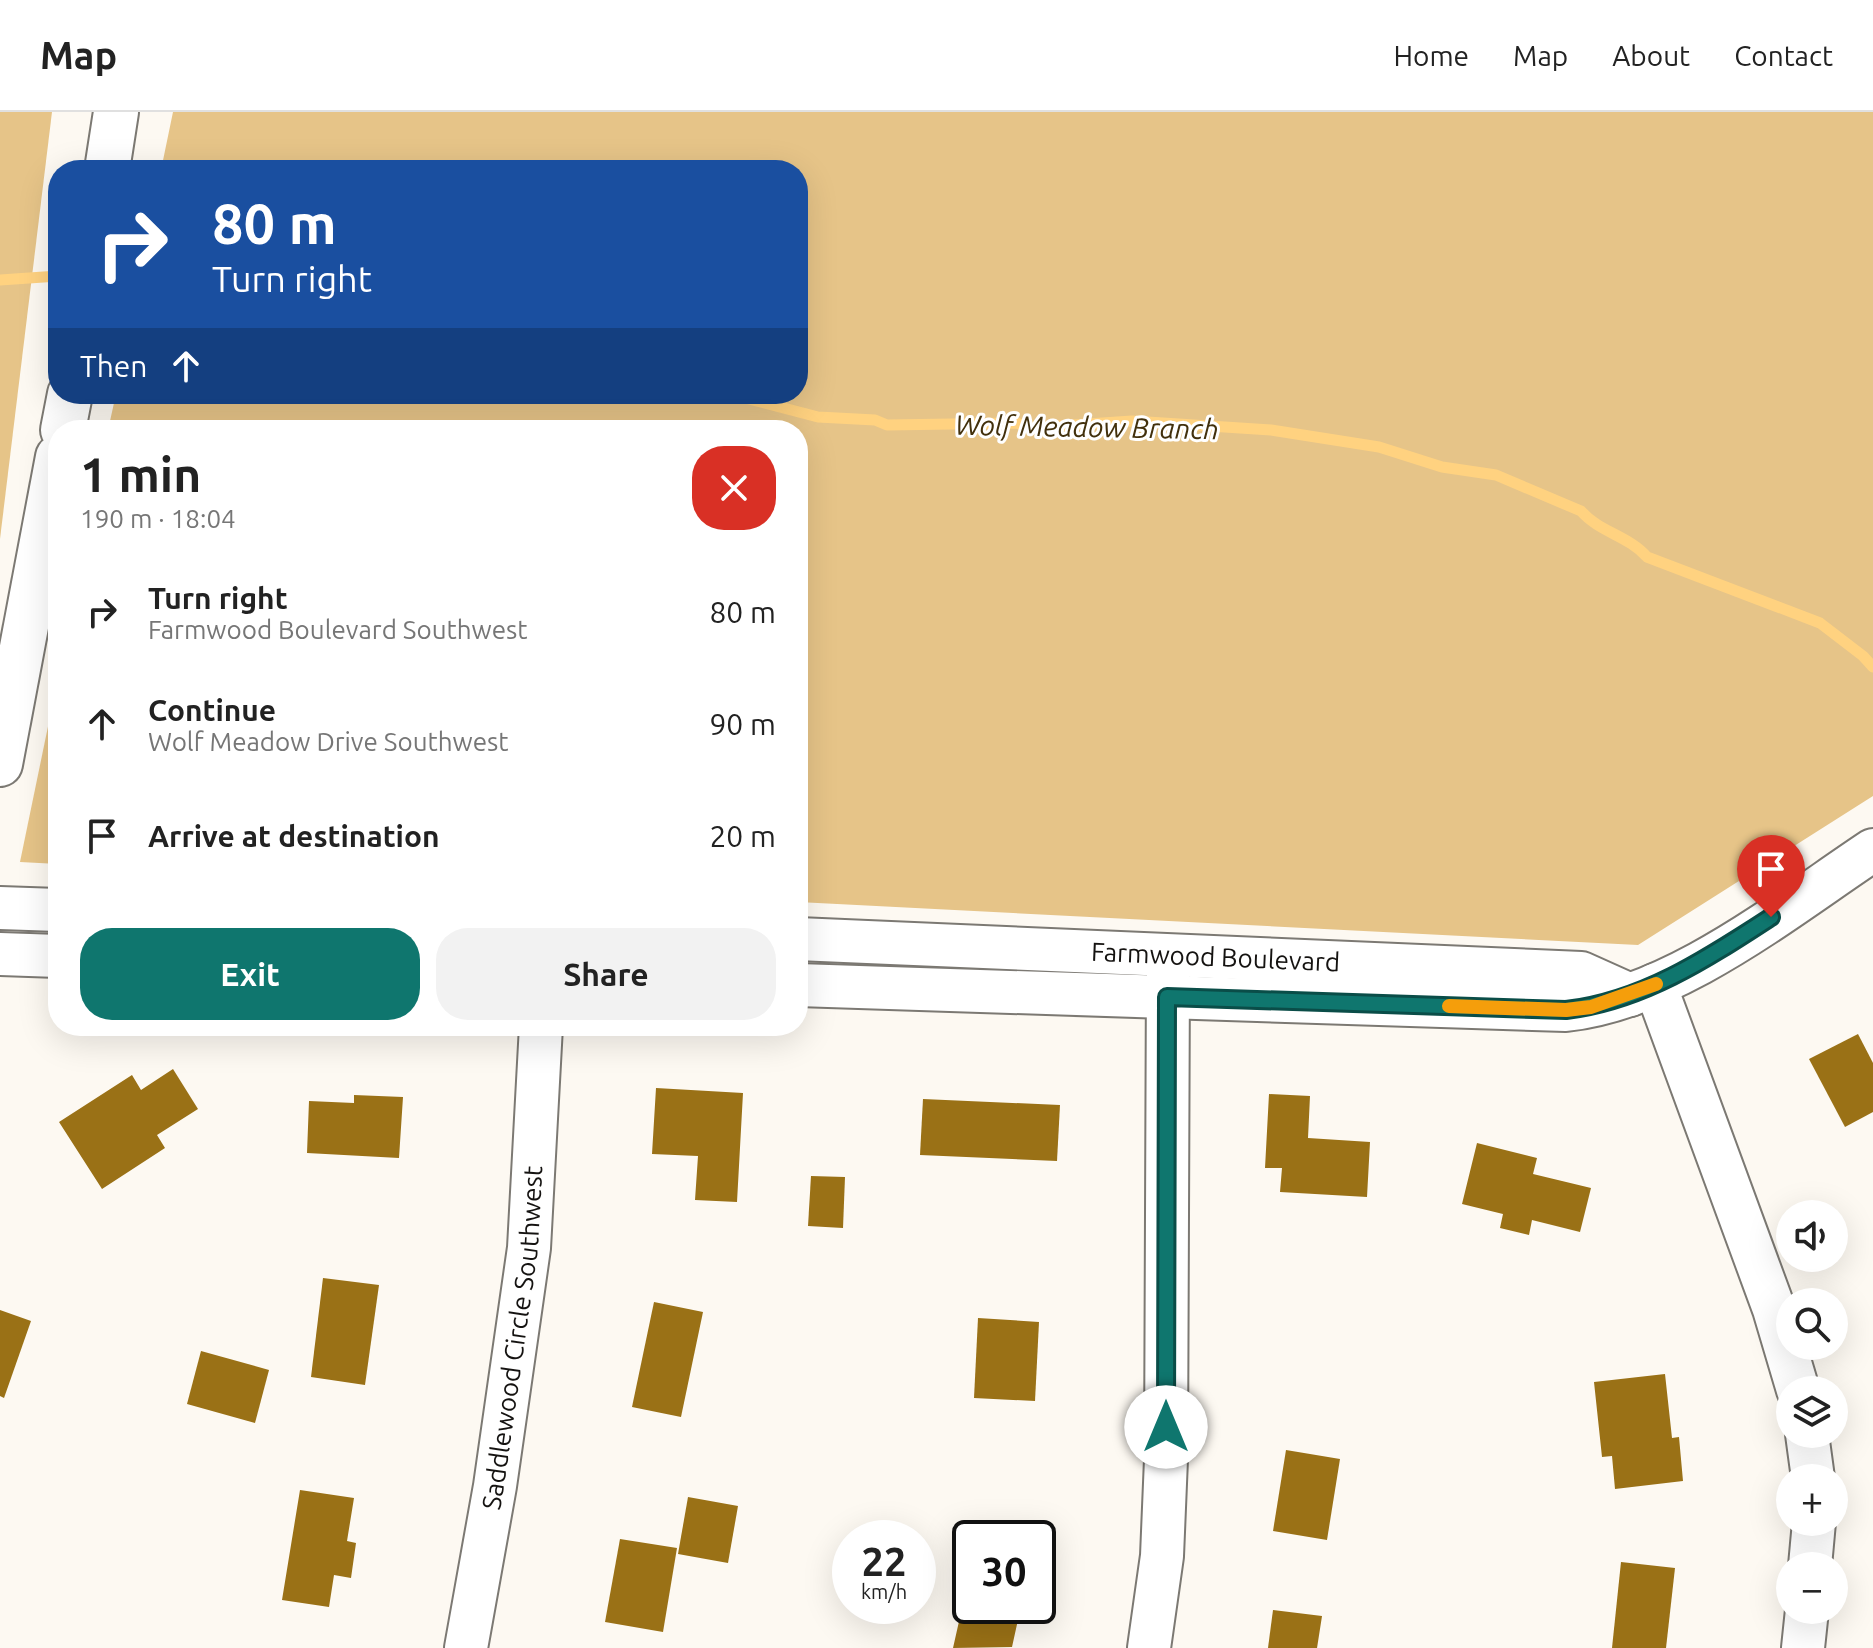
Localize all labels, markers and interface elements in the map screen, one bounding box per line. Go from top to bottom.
text: Map [40,34,117,76]
text: Home [1394,40,1469,71]
text: Map [1513,40,1568,71]
text: About [1612,40,1690,71]
text: Contact [1734,40,1833,71]
icon: right [80,192,184,296]
text: 80 m [212,192,337,255]
text: Turn right [212,258,372,299]
icon: ahead [164,344,208,388]
text: Then [80,349,148,383]
water label: Wolf Meadow Branch [955,409,1219,444]
button: close [692,446,776,530]
text: 1 min [80,447,201,501]
text: 190 m · 18:04 [80,504,236,533]
text: Turn right [148,581,288,615]
icon: right [80,590,124,634]
text: 80 m [709,595,776,629]
text: Farmwood Boulevard Southwest [148,615,528,644]
text: Continue [148,693,276,727]
icon: ahead [80,702,124,746]
text: 90 m [709,707,776,741]
text: Wolf Meadow Drive Southwest [148,727,509,756]
icon: arrive [80,814,124,858]
text: Arrive at destination [148,819,440,853]
text: 20 m [709,819,776,853]
pin [1737,835,1805,917]
icon: arrive [1749,847,1793,891]
button: Exit [80,928,420,1020]
button: Share [436,928,776,1020]
street label: Farmwood Boulevard [1091,937,1341,977]
street label: Saddlewood Circle Southwest [476,1165,547,1512]
map controls [1776,1200,1848,1624]
button: sound [1776,1200,1848,1272]
button: search [1776,1288,1848,1360]
button: layers [1776,1376,1848,1448]
position arrow [1124,1385,1208,1469]
button: + [1776,1464,1848,1536]
speed limit sign: 30 [952,1520,1056,1624]
text: 22 [861,1539,907,1584]
button: − [1776,1552,1848,1624]
text: km/h [861,1580,907,1603]

